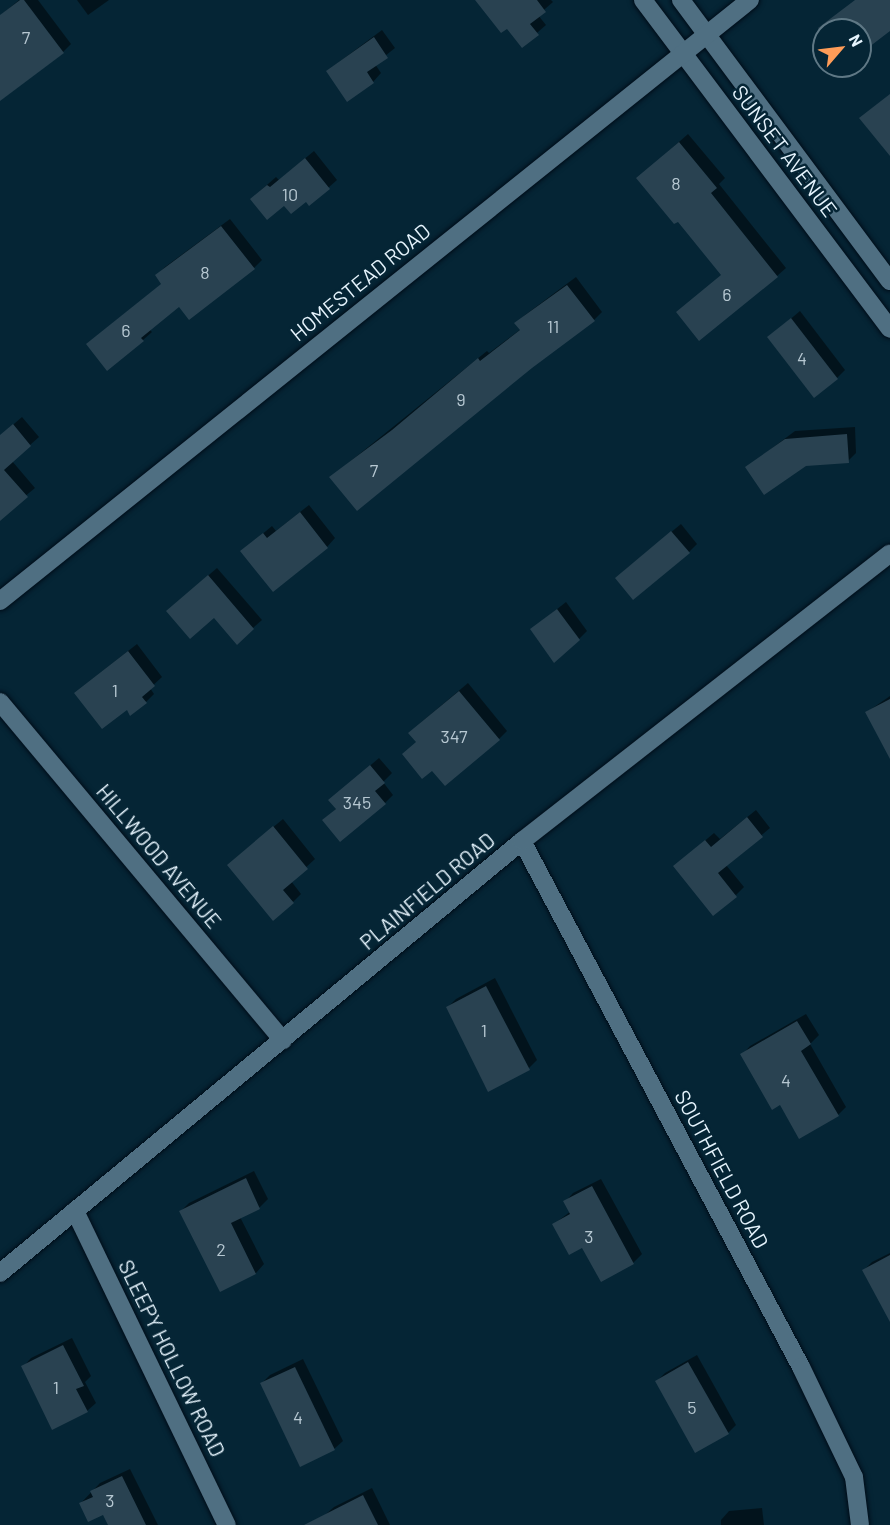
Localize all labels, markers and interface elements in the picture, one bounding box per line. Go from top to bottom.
north arrow [812,18,872,78]
house number: 7 [22,26,30,48]
text: N [846,31,867,49]
street label: SUNSET AVENUE [727,80,843,222]
house number: 8 [671,172,681,194]
house number: 10 [282,183,298,205]
street label: HOMESTEAD ROAD [285,218,435,346]
house number: 8 [200,261,210,283]
house number: 6 [722,283,732,305]
house number: 11 [547,315,559,337]
house number: 6 [121,319,131,341]
house number: 4 [797,347,807,369]
house number: 9 [456,388,466,410]
house number: 7 [370,459,378,481]
house number: 1 [112,679,118,701]
house number: 347 [440,725,468,747]
street label: HILLWOOD AVENUE [91,779,227,933]
house number: 345 [343,791,371,813]
street label: PLAINFIELD ROAD [355,827,499,955]
house number: 1 [481,1019,487,1041]
house number: 4 [781,1069,791,1091]
street label: SOUTHFIELD ROAD [670,1086,774,1252]
house number: 3 [584,1225,594,1247]
house number: 2 [216,1238,226,1260]
street label: SLEEPY HOLLOW ROAD [113,1256,231,1460]
house number: 1 [53,1376,59,1398]
house number: 5 [687,1396,697,1418]
house number: 4 [293,1406,303,1428]
house number: 3 [105,1489,115,1511]

